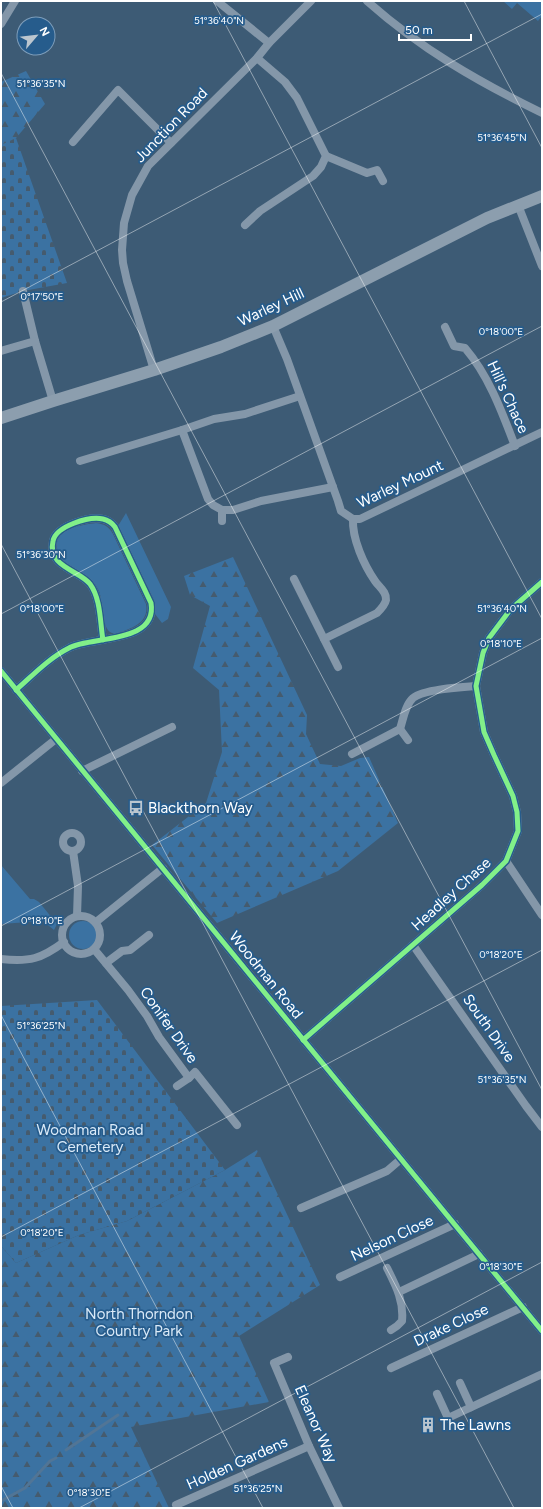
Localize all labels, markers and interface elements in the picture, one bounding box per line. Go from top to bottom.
text: 51°36'40"N [194,14,244,27]
north arrow [16,16,56,56]
scale bar [399,16,471,42]
text: 50 m [405,23,433,37]
text: N [37,25,52,38]
text: 51°36'35"N [17,77,65,90]
street label: Junction Road [131,84,211,166]
text: 51°36'45"N [477,131,527,144]
street label: Warley Hill [235,284,307,330]
text: 0°17'50"E [21,290,64,303]
text: 0°18'00"E [479,325,523,338]
street label: Hill's Chace [483,358,533,436]
street label: Warley Mount [354,456,446,512]
text: 51°36'30"N [16,548,66,561]
text: 0°18'00"E [20,602,64,615]
text: 51°36'40"N [477,602,527,615]
text: 0°18'10"E [480,637,522,650]
bus stop icon: Blackthorn Way [127,799,145,817]
place label: Blackthorn Way [148,799,253,817]
street label: Headley Chase [408,854,494,934]
text: 0°18'10"E [21,914,63,927]
street label: Woodman Road [225,928,307,1022]
text: 0°18'20"E [479,948,523,961]
street label: Conifer Drive [136,984,202,1066]
street label: South Drive [459,991,519,1065]
text: 51°36'25"N [17,1019,65,1032]
text: 51°36'35"N [478,1073,526,1086]
park label: Woodman Road Cemetery [36,1121,144,1156]
street label: Nelson Close [348,1211,436,1265]
text: 0°18'20"E [20,1226,64,1239]
text: 0°18'30"E [479,1260,523,1273]
street label: Drake Close [411,1300,491,1350]
park label: North Thorndon Country Park [85,1305,193,1340]
street label: Eleanor Way [291,1382,341,1466]
building icon: The Lawns [419,1416,437,1434]
place label: The Lawns [440,1416,511,1434]
street label: Holden Gardens [184,1433,290,1493]
text: 51°36'25"N [234,1482,282,1495]
text: 0°18'30"E [67,1486,111,1499]

